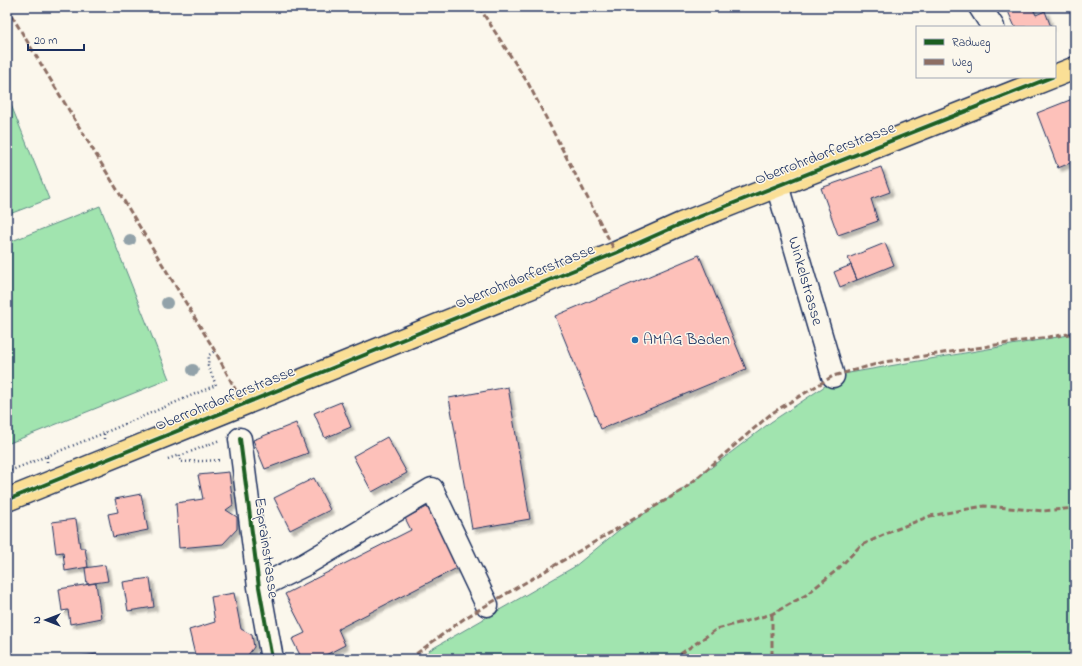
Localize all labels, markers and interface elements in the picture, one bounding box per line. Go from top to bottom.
scale bar [28,26,84,52]
legend [916,26,1056,78]
text: 20 m [34,32,57,50]
text: Radweg [952,34,991,53]
text: Weg [952,54,972,73]
street label: Oberrohrdorferstrasse [751,116,900,192]
street label: Winkelstrasse [781,234,829,329]
street label: Oberrohrdorferstrasse [451,238,599,316]
place label: AMAG Baden [643,328,730,352]
marker: AMAG Baden [630,335,640,345]
street label: Oberrohrdorferstrasse [151,360,299,438]
street label: Esprainstrasse [247,496,285,601]
north arrow [26,600,66,640]
text: N [29,616,45,624]

